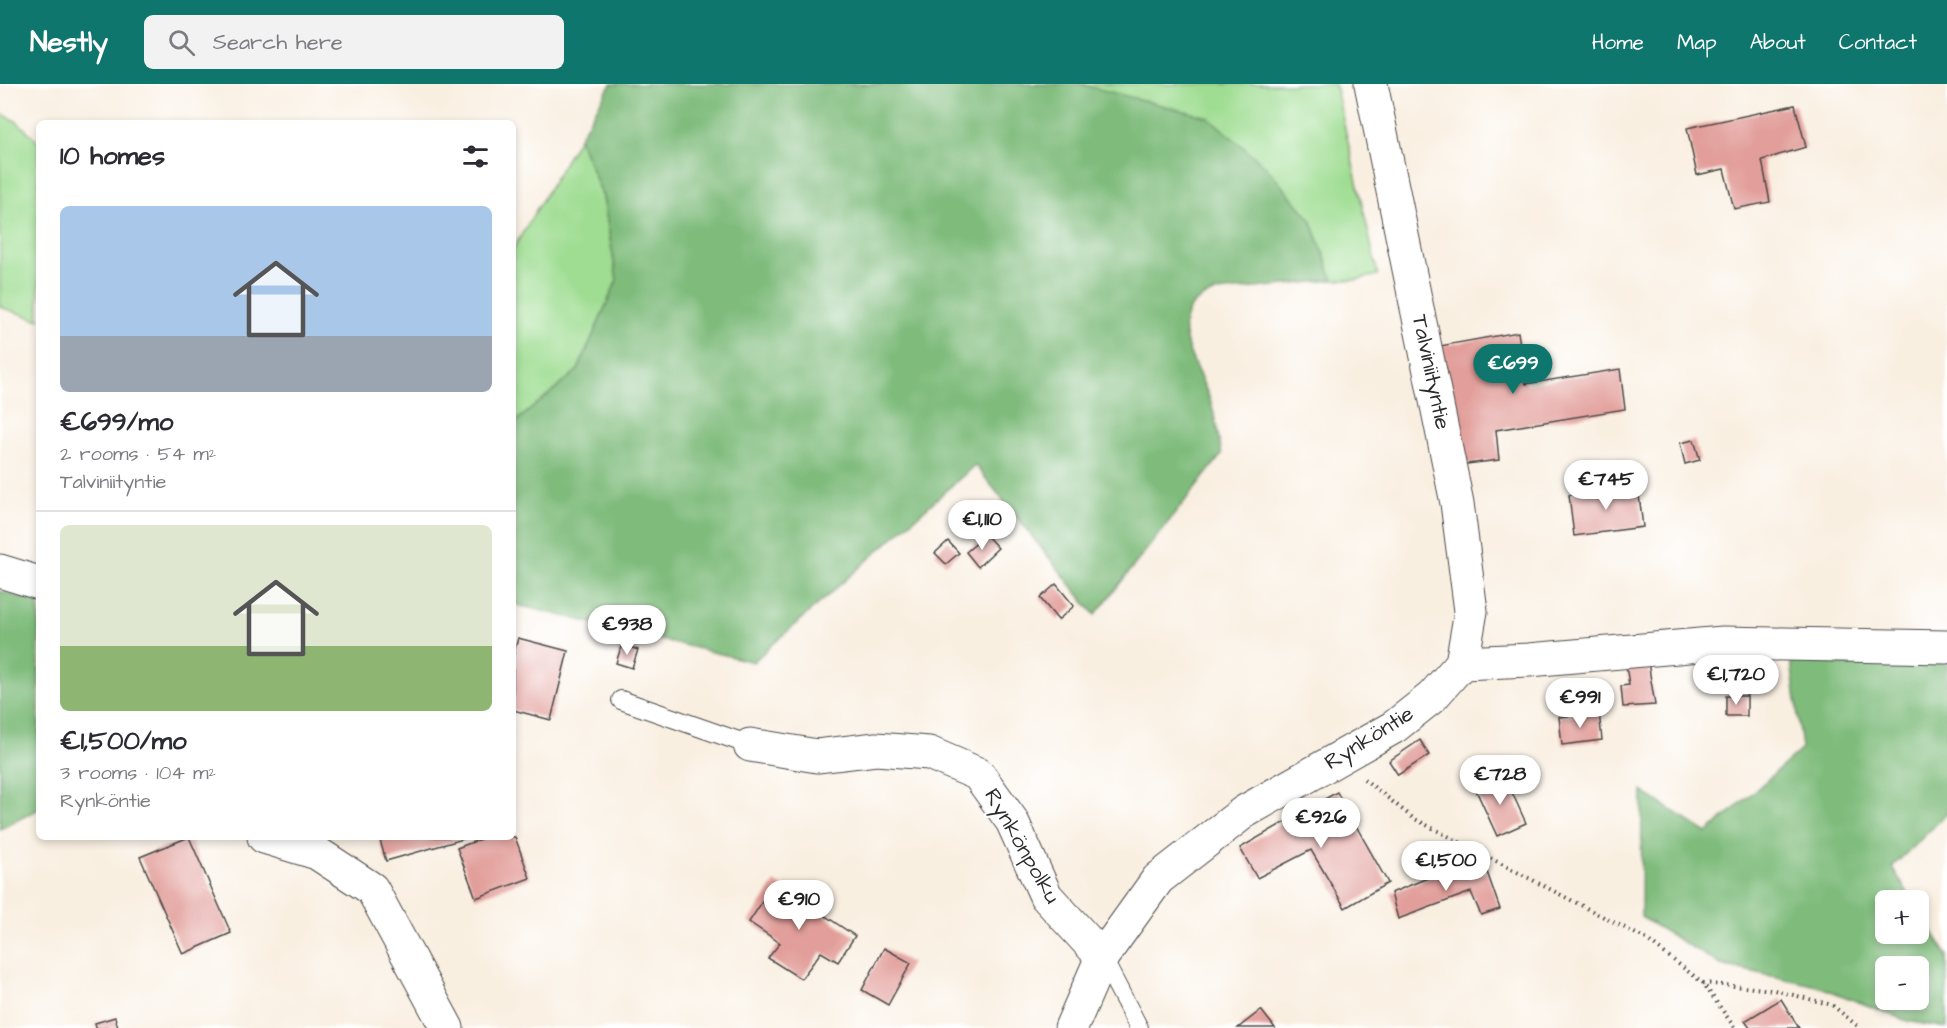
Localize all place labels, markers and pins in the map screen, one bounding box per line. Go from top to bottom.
pin: €699 [1477,344,1549,395]
pin: €745 [1570,460,1642,511]
pin: €1,110 [933,500,1031,551]
pin: €938 [591,605,663,656]
pin: €1,720 [1687,655,1785,706]
pin: €991 [1544,678,1616,729]
pin: €728 [1464,755,1536,806]
pin: €926 [1285,798,1357,849]
pin: €1,500 [1397,841,1495,892]
pin: €910 [763,880,835,931]

